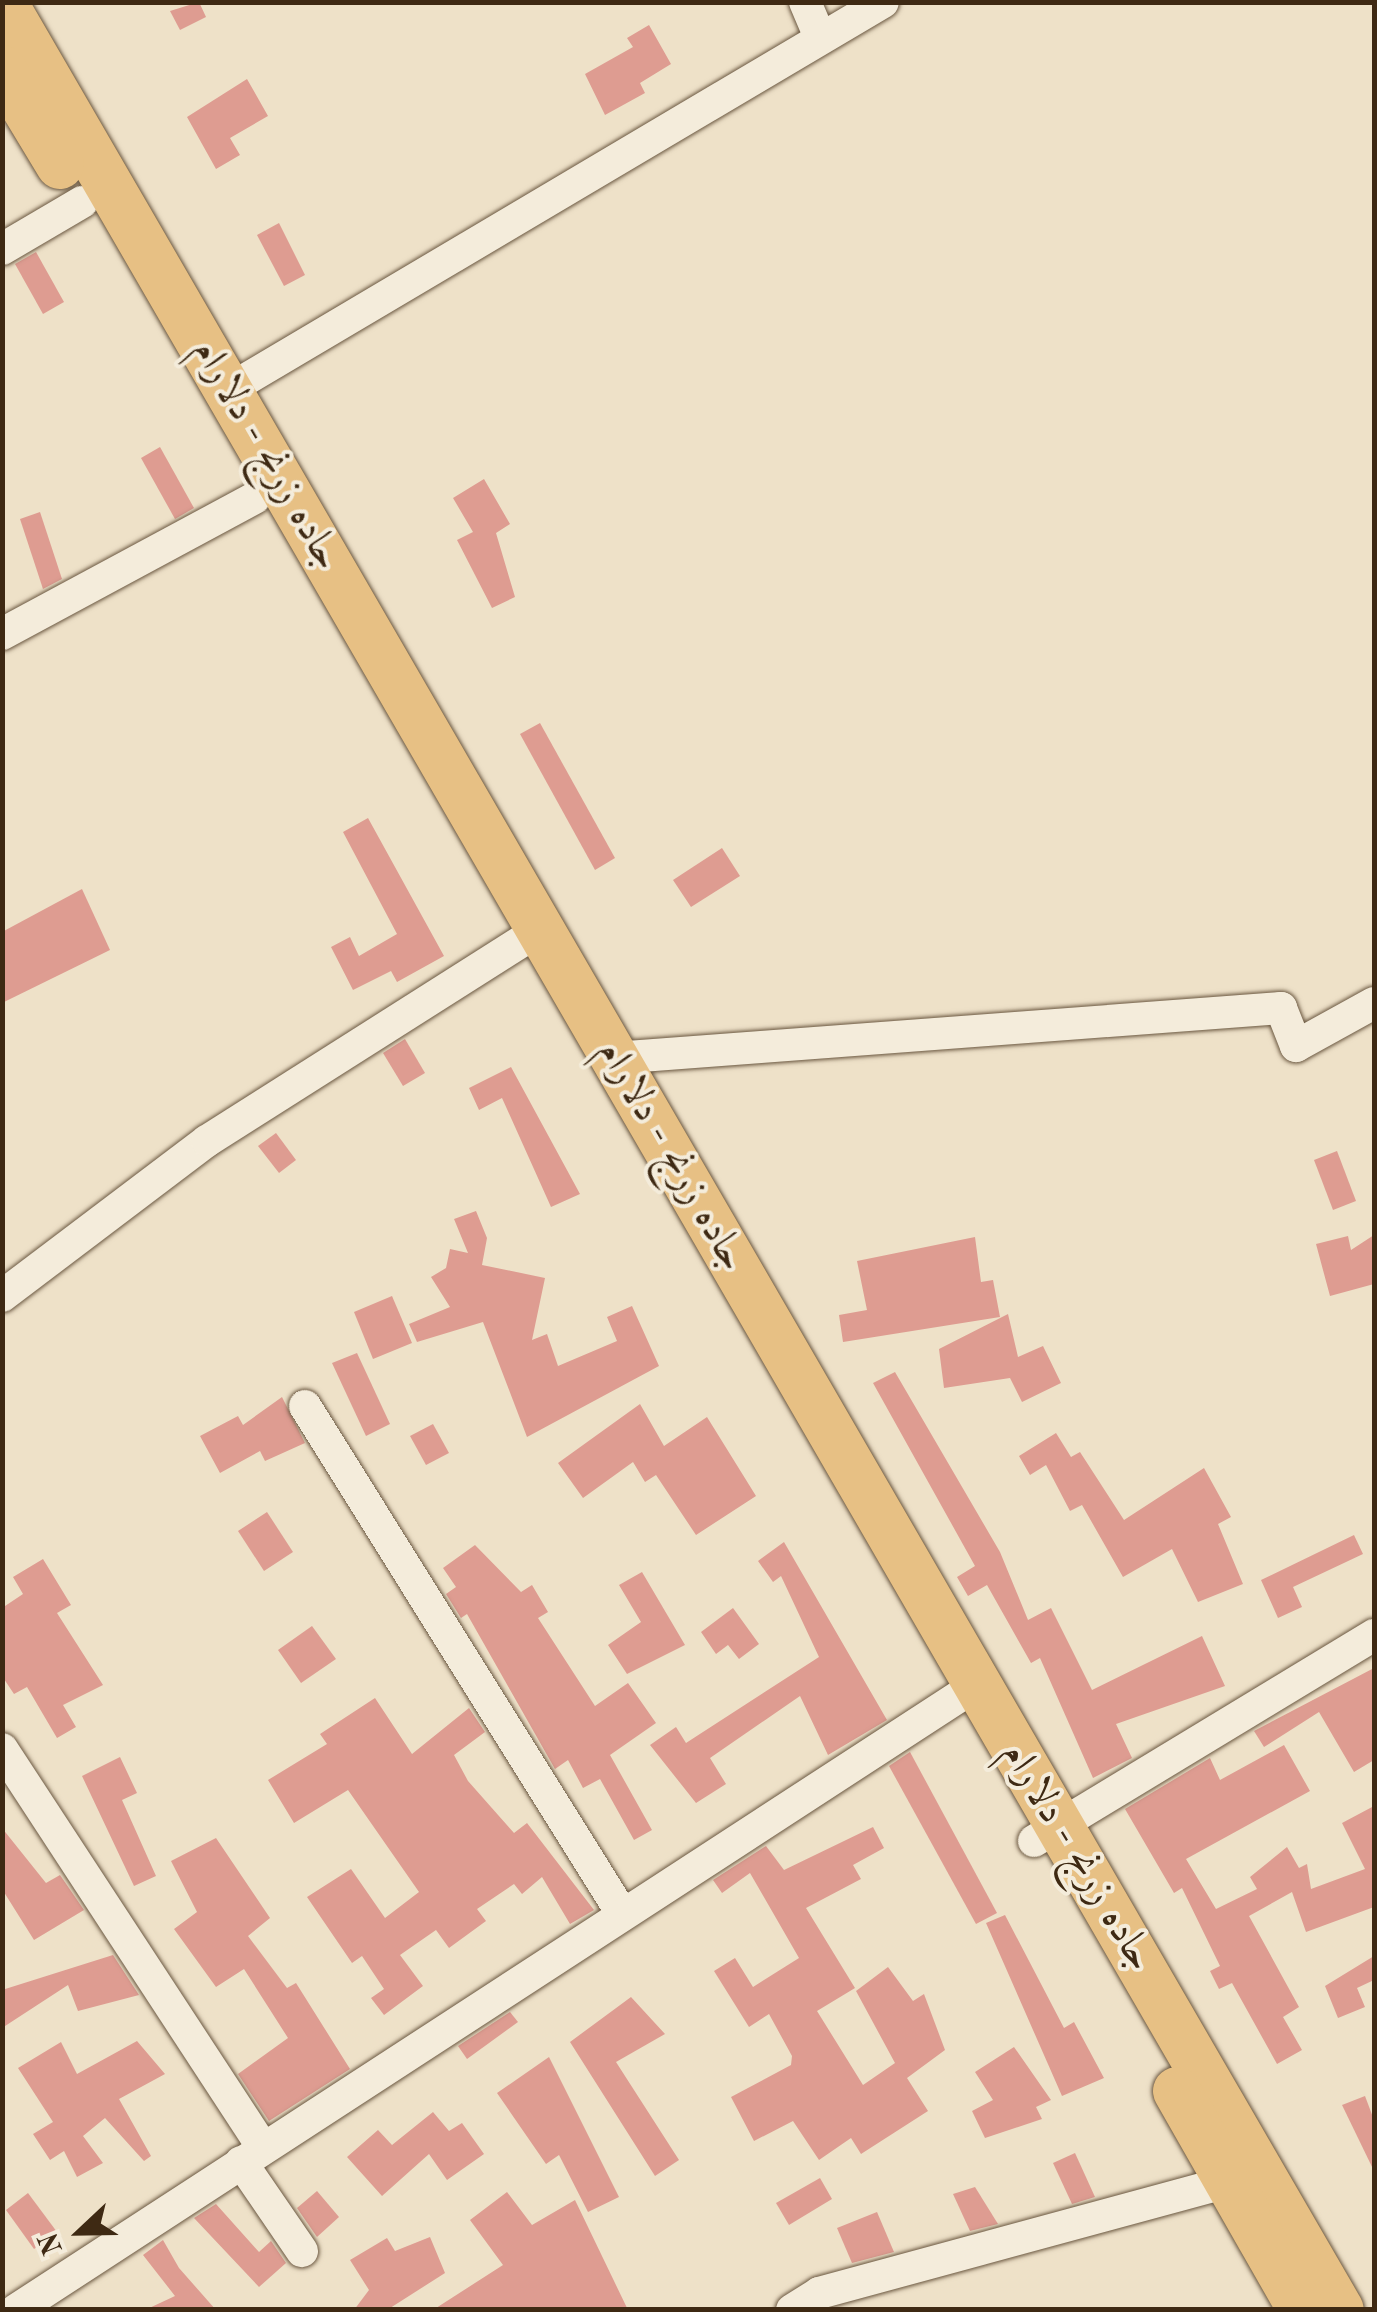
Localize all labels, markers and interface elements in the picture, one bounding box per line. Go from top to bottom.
street label: جاده زرنج - دلارام [181,331,351,579]
street label: جاده زرنج - دلارام [586,1032,756,1280]
street label: جاده زرنج - دلارام [990,1734,1164,1980]
north arrow [30,2182,130,2282]
text: N [35,2228,69,2258]

